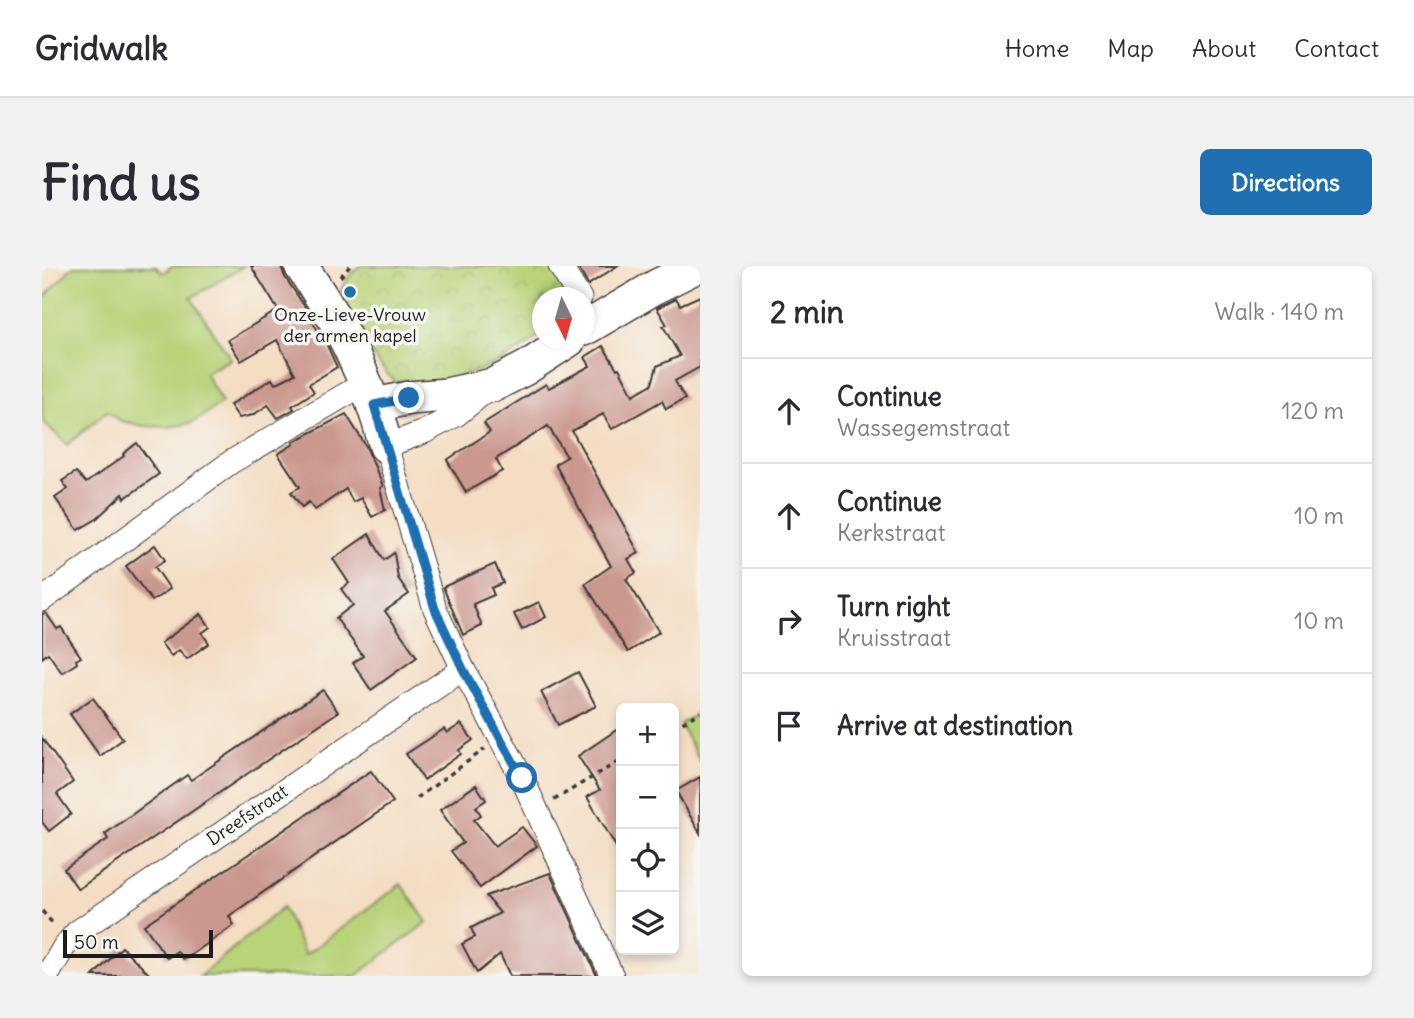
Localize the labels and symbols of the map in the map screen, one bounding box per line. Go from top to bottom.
marker: Onze-Lieve-Vrouw der armen kapel [342,284,358,300]
north arrow [532,287,595,350]
place label: Onze-Lieve-Vrouw der armen kapel [274,303,426,347]
route end [393,382,424,413]
route start [506,762,537,793]
street label: Dreefstraat [202,780,292,850]
scale bar [63,927,214,959]

